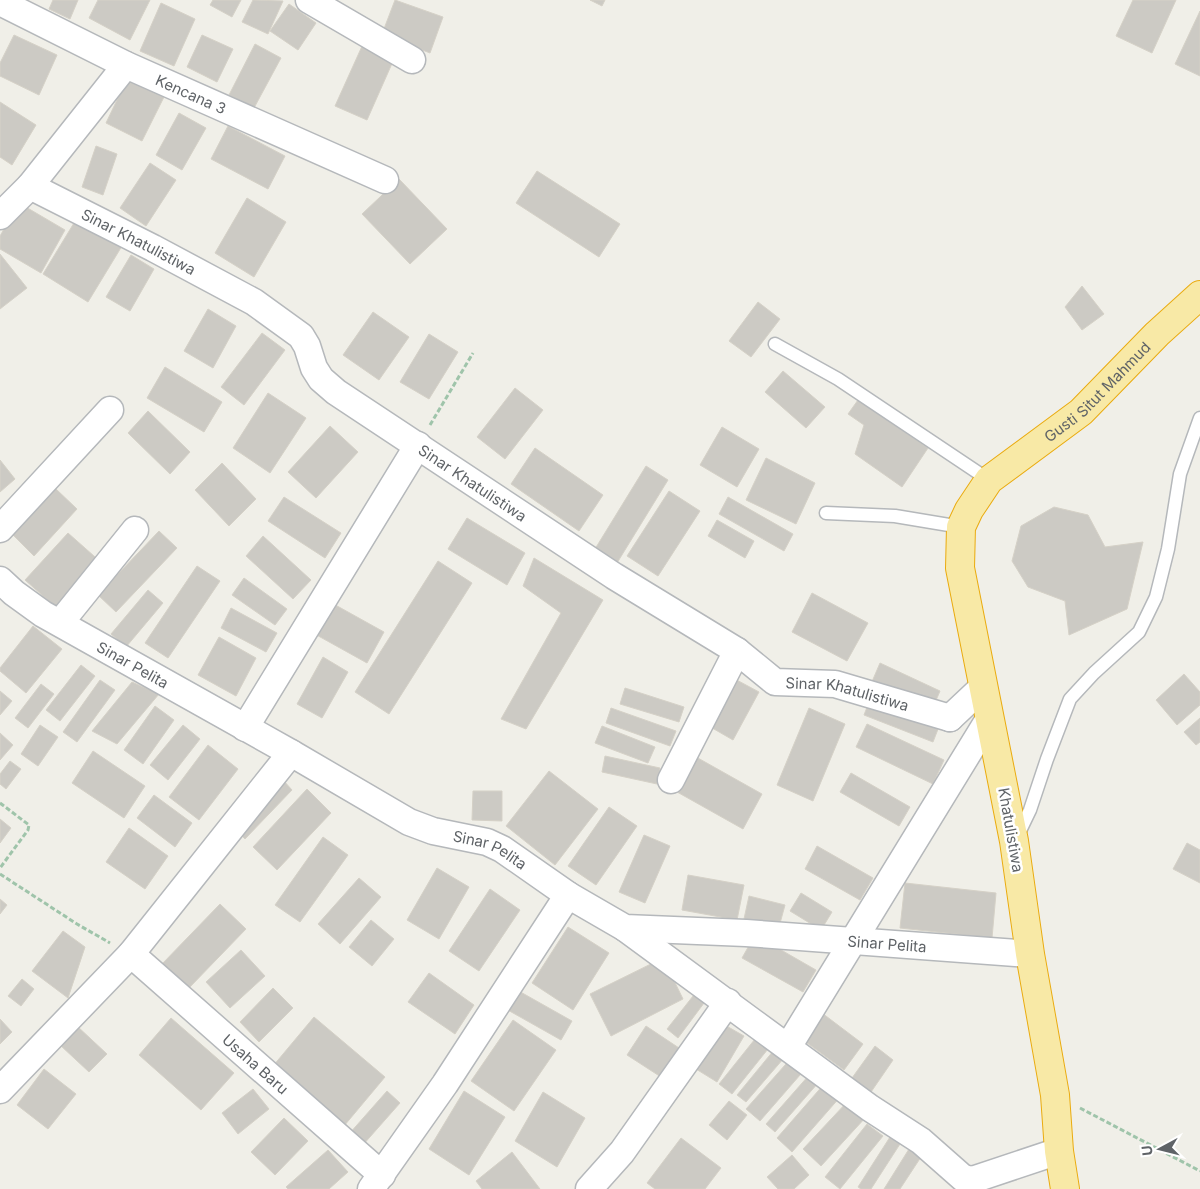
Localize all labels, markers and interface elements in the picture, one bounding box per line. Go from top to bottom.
street label: Kencana 3 [153,70,229,118]
street label: Sinar Khatulistiwa [78,204,199,279]
street label: Gusti Situt Mahmud [1040,337,1154,446]
street label: Sinar Khatulistiwa [415,440,531,525]
street label: Sinar Pelita [94,637,172,692]
street label: Sinar Khatulistiwa [785,673,911,715]
street label: Khatulistiwa [994,786,1028,874]
street label: Sinar Pelita [451,826,531,873]
street label: Sinar Pelita [847,931,927,956]
street label: Usaha Baru [219,1030,293,1098]
north arrow [1135,1124,1185,1174]
text: U [1138,1145,1156,1157]

